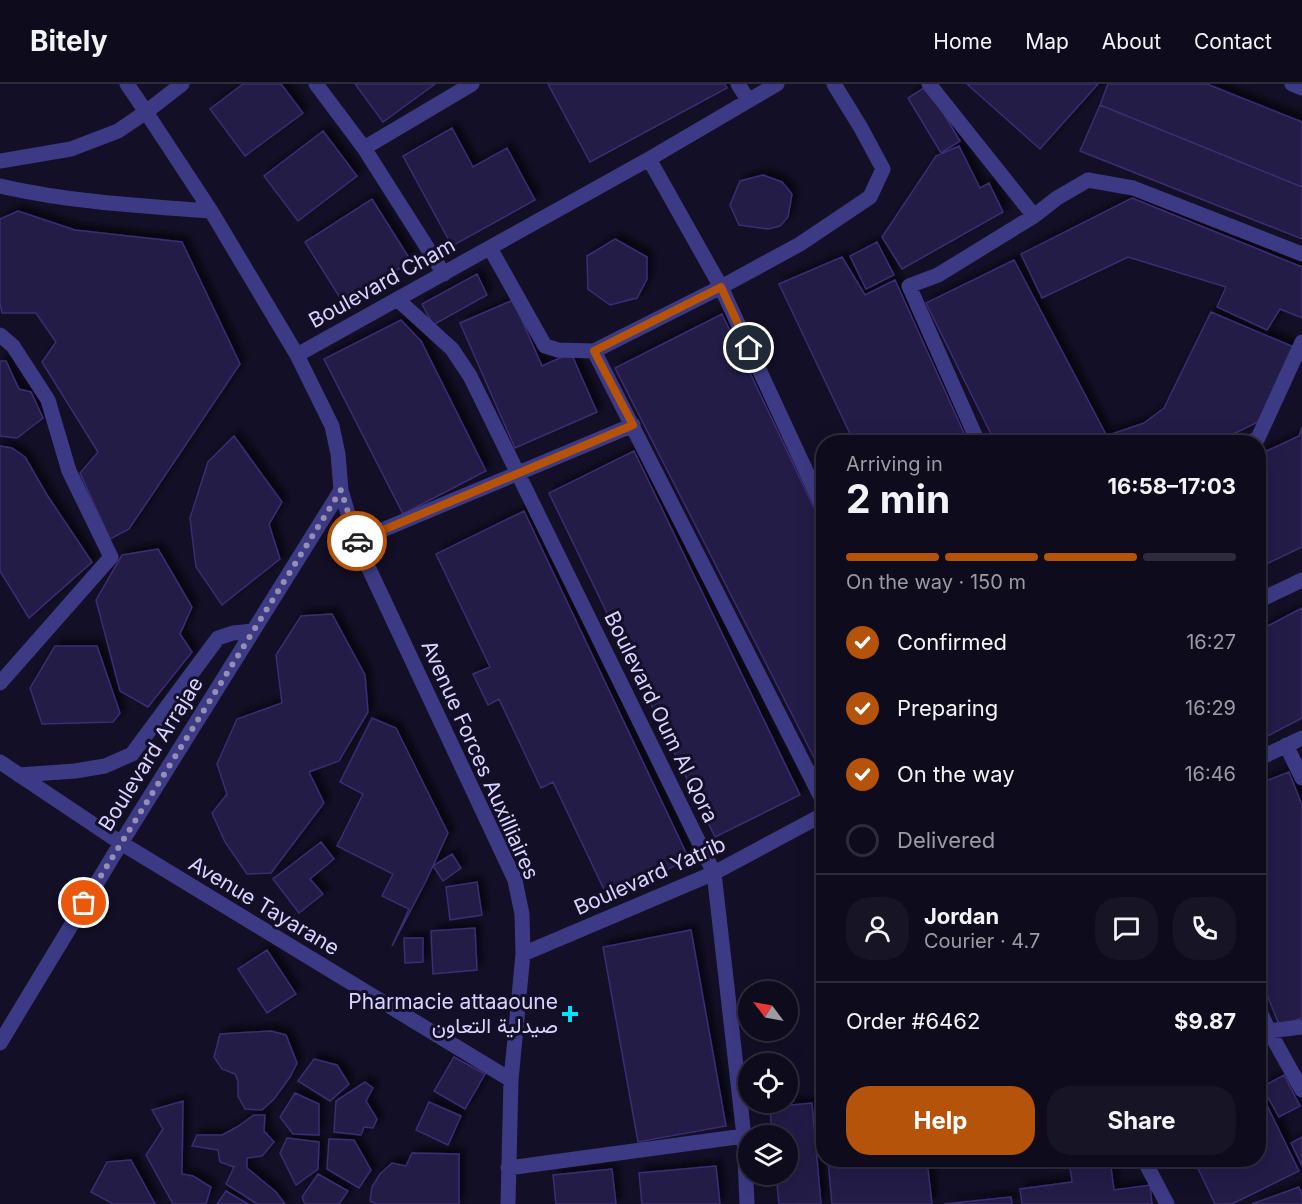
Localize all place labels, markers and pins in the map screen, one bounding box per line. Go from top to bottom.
pin [723,322,774,373]
pin [58,877,109,928]
place label: Pharmacie attaaoune صيدلية التعاون [348,989,558,1039]
marker: Pharmacie attaaoune صيدلية التعاون [563,1007,577,1021]

